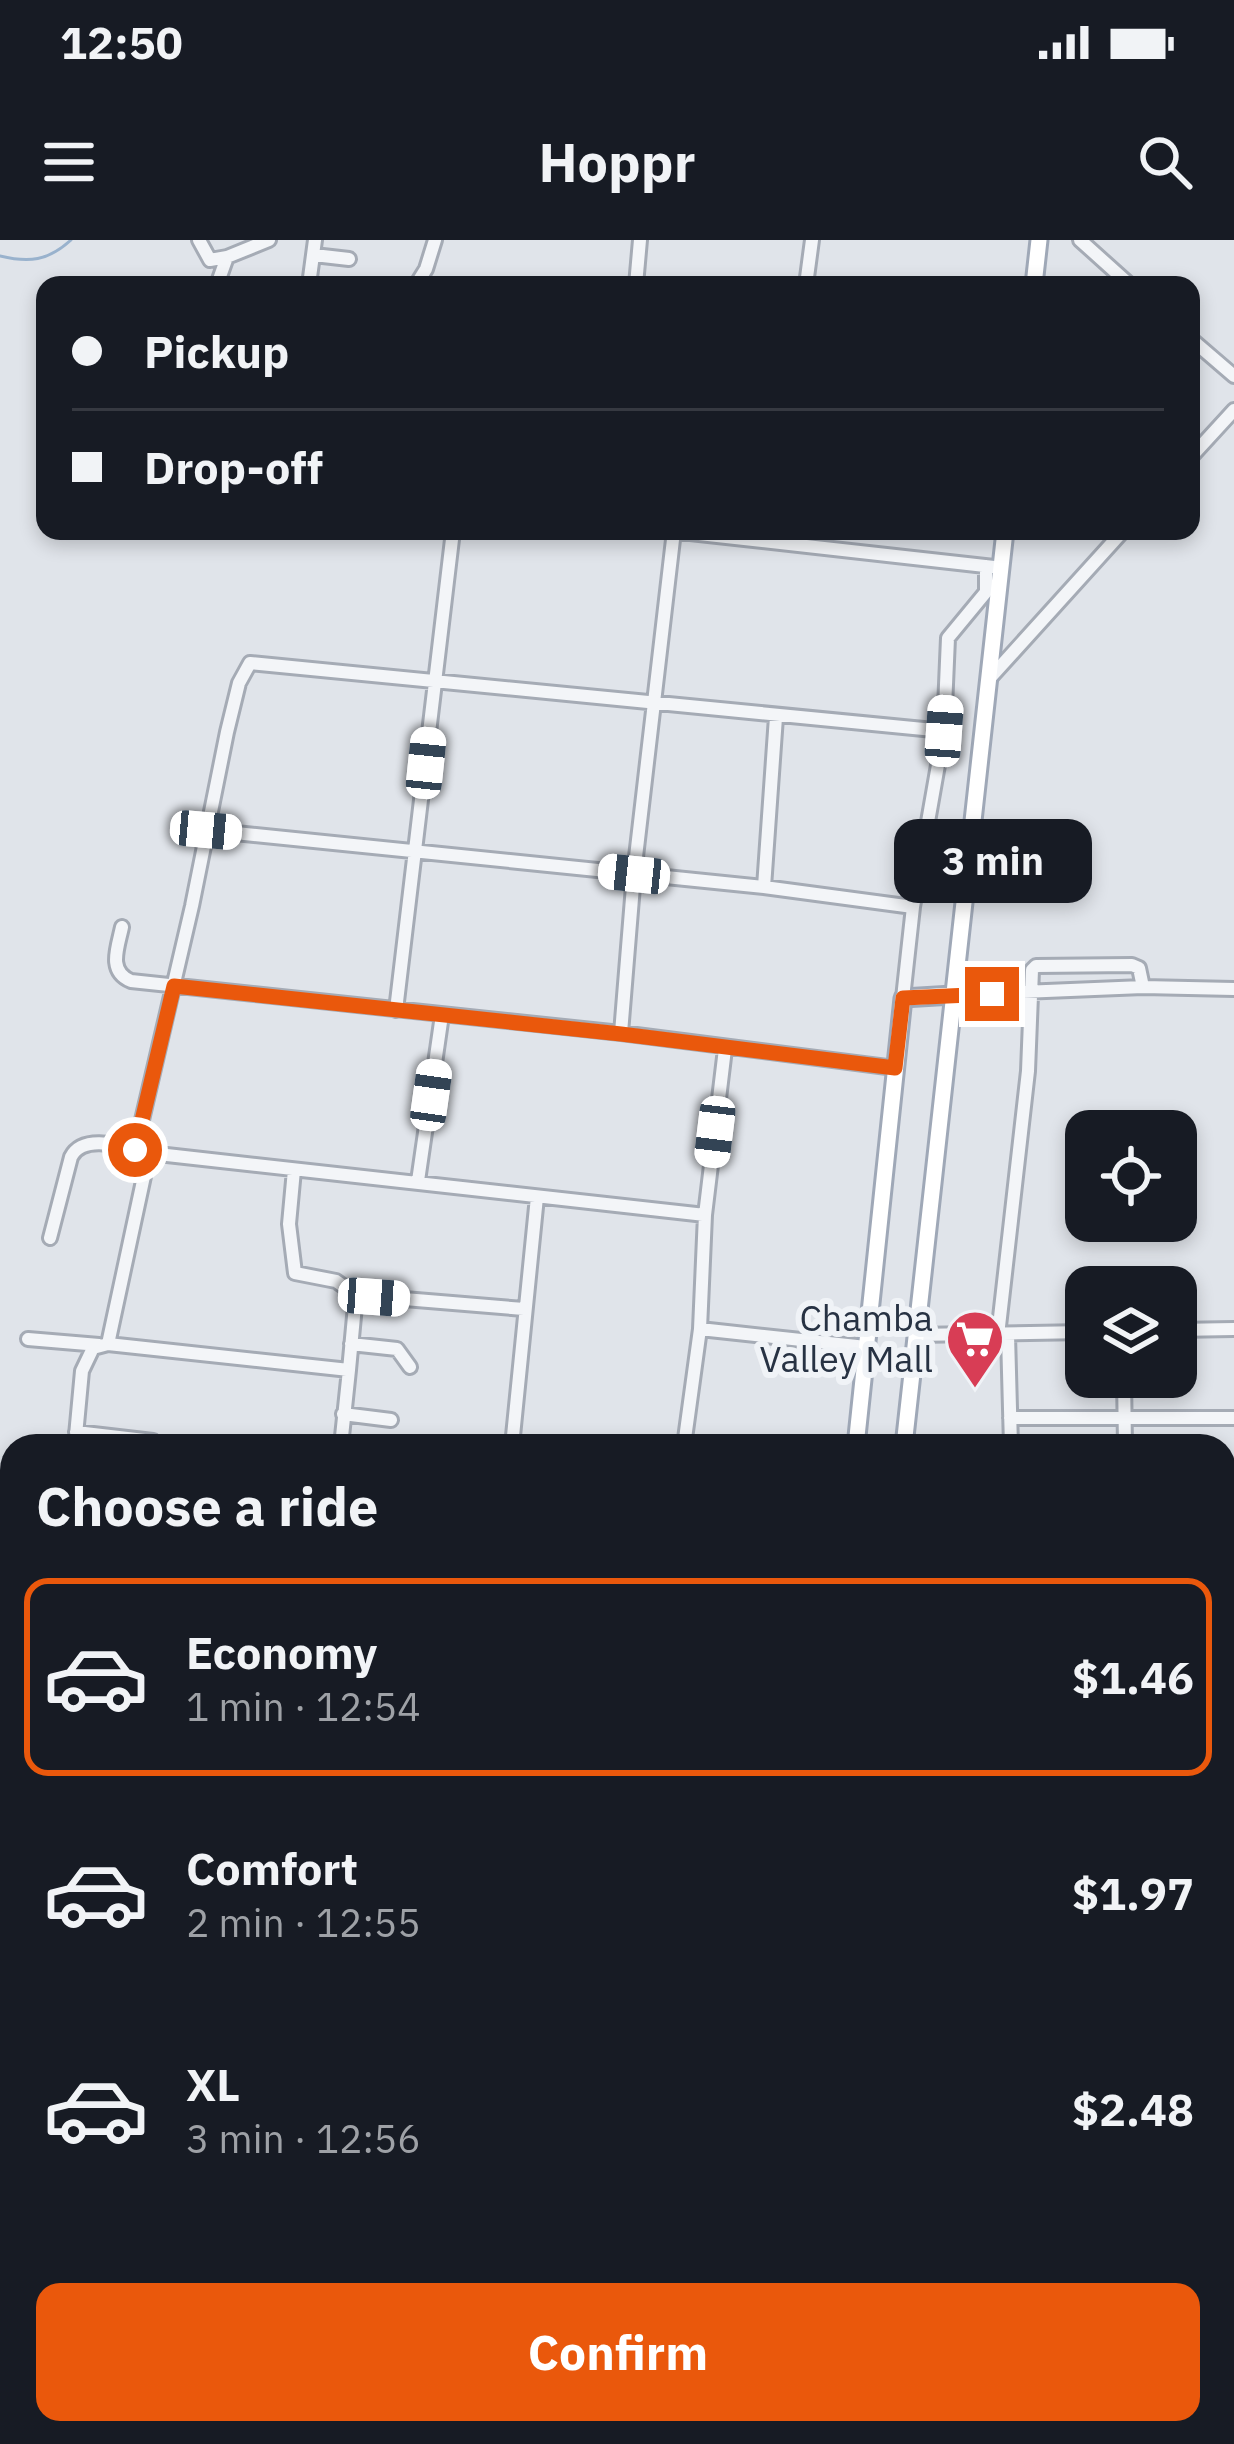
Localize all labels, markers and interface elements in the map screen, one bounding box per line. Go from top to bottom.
text: 12:50 [60,13,183,71]
text: Hoppr [538,127,696,197]
icon: menu [36,129,102,195]
icon: search [1132,129,1198,195]
text: Pickup [144,322,289,380]
text: Drop-off [144,438,323,496]
car [924,694,964,768]
car [404,725,448,801]
car [169,809,243,851]
callout: 3 min [893,820,1091,904]
text: 3 min [942,835,1044,886]
car [596,852,672,896]
route end [965,967,1019,1021]
car [408,1057,454,1133]
car [693,1094,737,1170]
map controls [1065,1110,1197,1398]
button: locate [1065,1110,1197,1242]
route start [108,1123,162,1177]
button: layers [1065,1266,1197,1398]
car [337,1277,411,1317]
place label: Chamba Valley Mall [760,1294,933,1382]
supermarket icon: Chamba Valley Mall [944,1308,1006,1390]
text: Choose a ride [36,1471,378,1541]
icon: car [42,1623,150,1731]
text: Economy [186,1623,377,1681]
text: $1.46 [1072,1648,1194,1706]
text: 1 min · 12:54 [186,1681,421,1732]
icon: car [42,1839,150,1947]
text: Comfort [186,1839,358,1897]
text: $1.97 [1072,1864,1194,1922]
text: 2 min · 12:55 [186,1897,421,1948]
icon: car [42,2055,150,2163]
text: XL [186,2055,240,2113]
text: $2.48 [1072,2080,1194,2138]
text: 3 min · 12:56 [186,2113,421,2164]
button: Confirm [36,2283,1200,2421]

